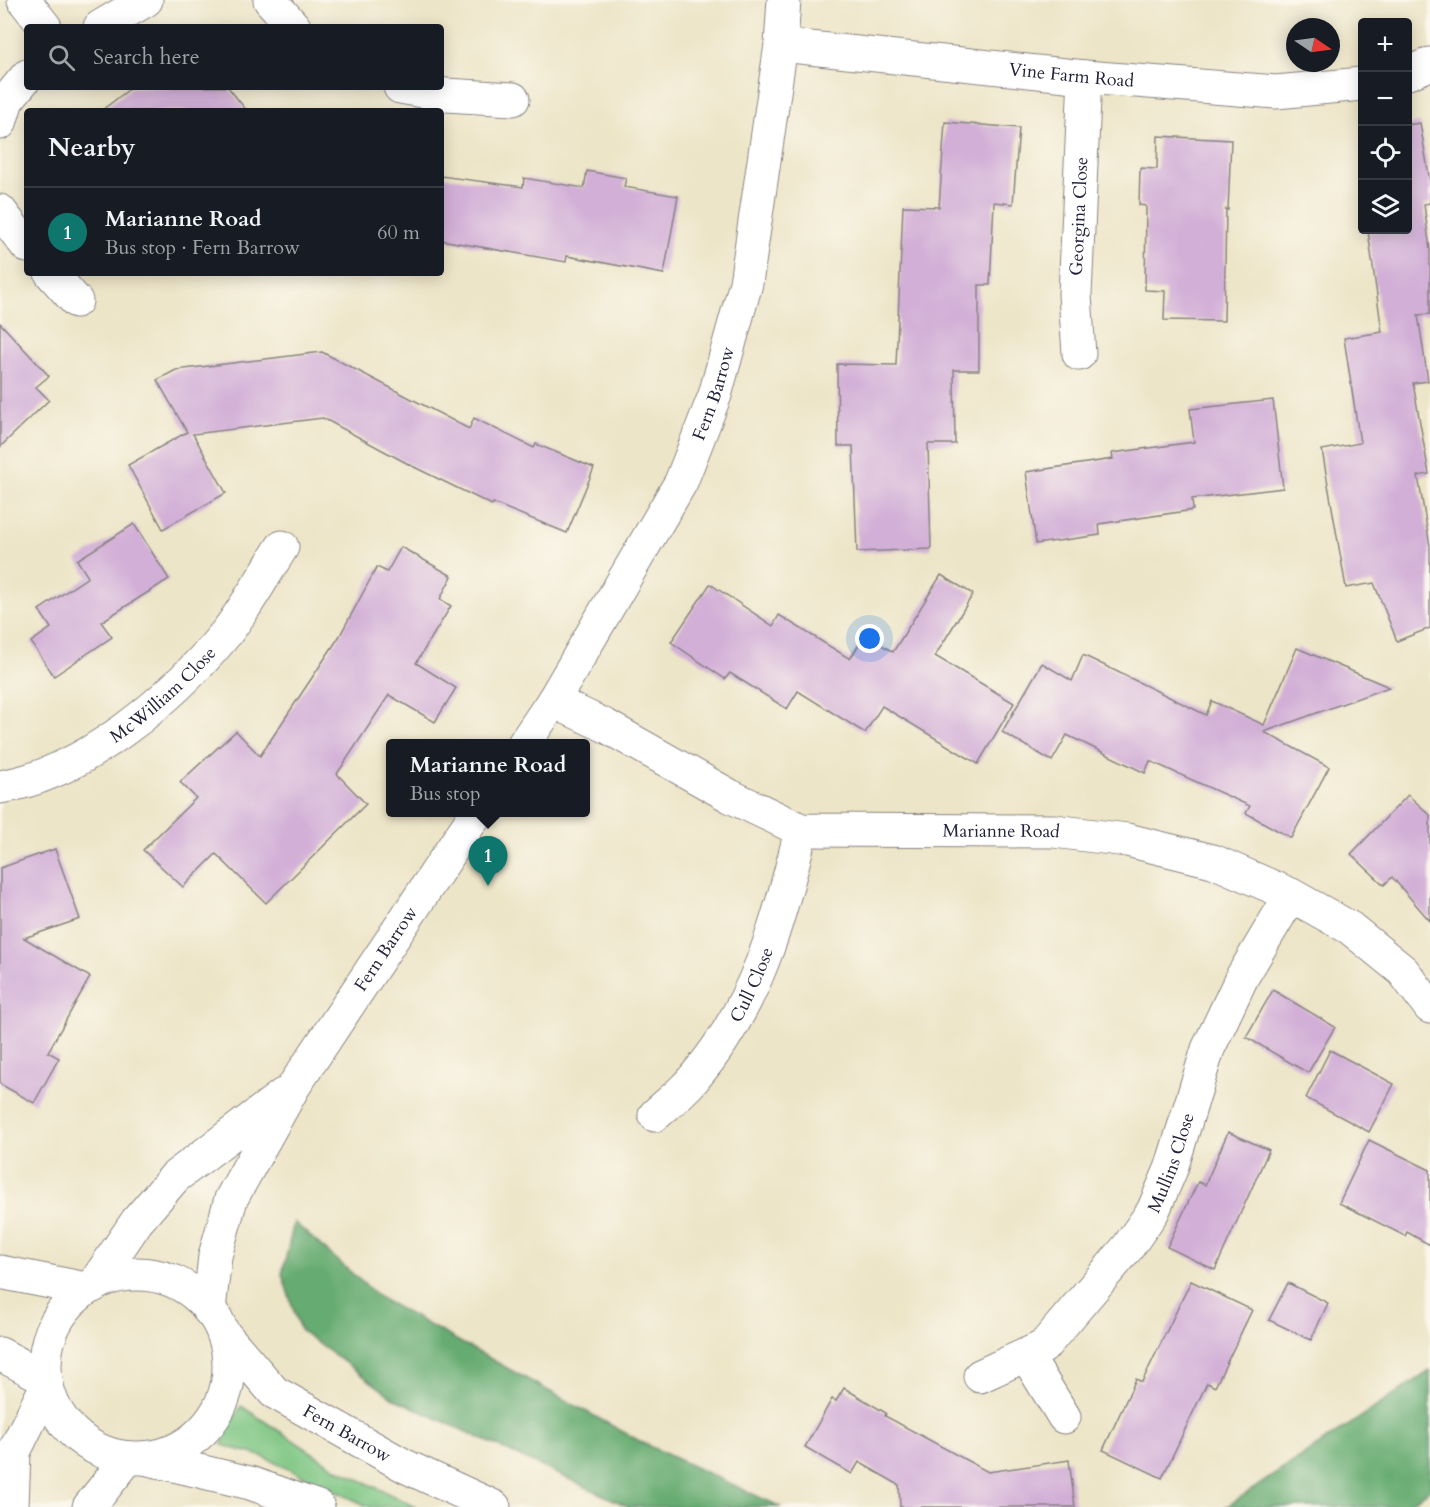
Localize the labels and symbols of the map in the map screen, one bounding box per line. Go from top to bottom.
north arrow [1286,18,1340,72]
street label: Vine Farm Road [1008,57,1135,93]
street label: Georgina Close [1063,156,1094,276]
street label: Fern Barrow [686,343,740,444]
your location [855,624,884,653]
street label: McWilliam Close [105,641,221,749]
street label: Marianne Road [943,818,1062,844]
pin: 1 [468,836,508,886]
street label: Fern Barrow [348,901,423,996]
street label: Cull Close [724,944,779,1027]
street label: Mullins Close [1141,1110,1200,1217]
street label: Fern Barrow [299,1398,396,1468]

